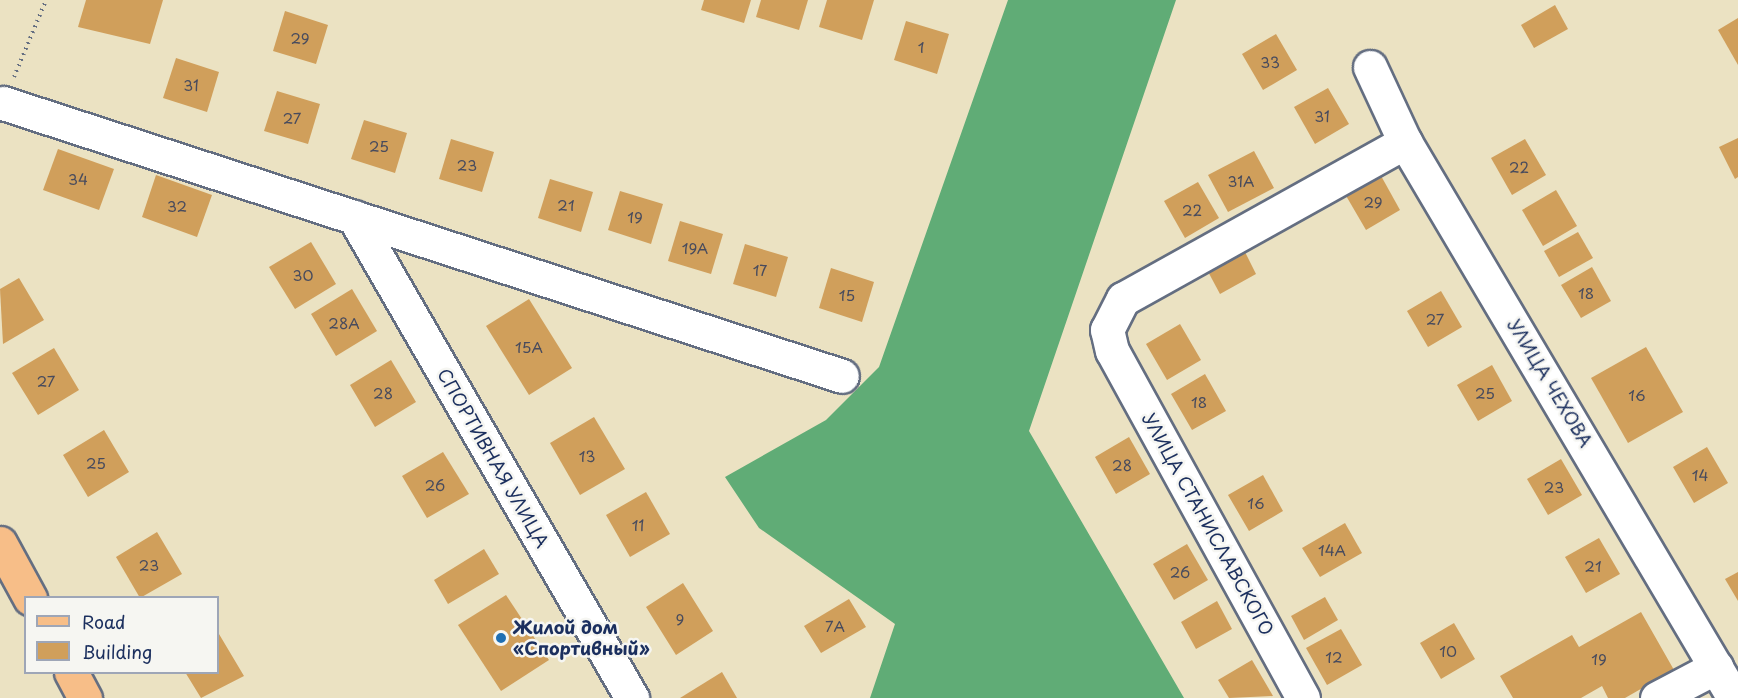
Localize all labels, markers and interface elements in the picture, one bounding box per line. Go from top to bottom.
house number: 29 [290,29,310,47]
house number: 1 [918,38,924,56]
house number: 33 [1260,53,1280,71]
house number: 31 [183,76,199,94]
house number: 31 [1314,107,1330,125]
house number: 27 [283,109,301,127]
house number: 25 [369,137,389,155]
house number: 23 [457,156,477,174]
house number: 22 [1509,158,1529,176]
house number: 34 [68,170,88,188]
house number: 31А [1227,172,1255,190]
house number: 29 [1363,193,1383,211]
house number: 21 [557,196,575,214]
house number: 32 [167,197,187,215]
house number: 22 [1182,201,1202,219]
house number: 19 [627,208,643,226]
house number: 19А [682,239,708,257]
house number: 17 [753,261,767,279]
house number: 30 [293,266,313,284]
house number: 18 [1578,284,1594,302]
house number: 15 [839,286,855,304]
house number: 27 [1426,310,1444,328]
house number: 28А [328,314,360,332]
street label: УЛИЦА ЧЕХОВА [1503,315,1597,451]
house number: 15А [515,338,543,356]
street label: СПОРТИВНАЯ УЛИЦА [433,365,553,551]
house number: 27 [37,372,55,390]
house number: 28 [373,384,393,402]
house number: 25 [1475,384,1495,402]
house number: 16 [1628,386,1646,404]
house number: 18 [1191,393,1207,411]
street label: УЛИЦА СТАНИСЛАВСКОГО [1138,409,1278,639]
house number: 13 [579,447,595,465]
house number: 25 [86,454,106,472]
house number: 28 [1112,456,1132,474]
house number: 14 [1692,466,1708,484]
house number: 26 [425,476,445,494]
house number: 23 [1544,478,1564,496]
house number: 16 [1247,494,1265,512]
house number: 11 [632,516,644,534]
house number: 14А [1318,541,1346,559]
house number: 23 [139,556,159,574]
house number: 21 [1584,557,1602,575]
house number: 26 [1170,563,1190,581]
legend [24,596,219,674]
text: Road [82,608,126,635]
house number: 9 [676,610,684,628]
place label: Жилой дом «Спортивный» [513,617,650,660]
house number: 7А [825,617,845,635]
marker: Жилой дом «Спортивный» [494,631,508,645]
text: Building [82,638,152,665]
house number: 10 [1439,642,1457,660]
house number: 12 [1325,648,1343,666]
house number: 19 [1591,650,1607,668]

